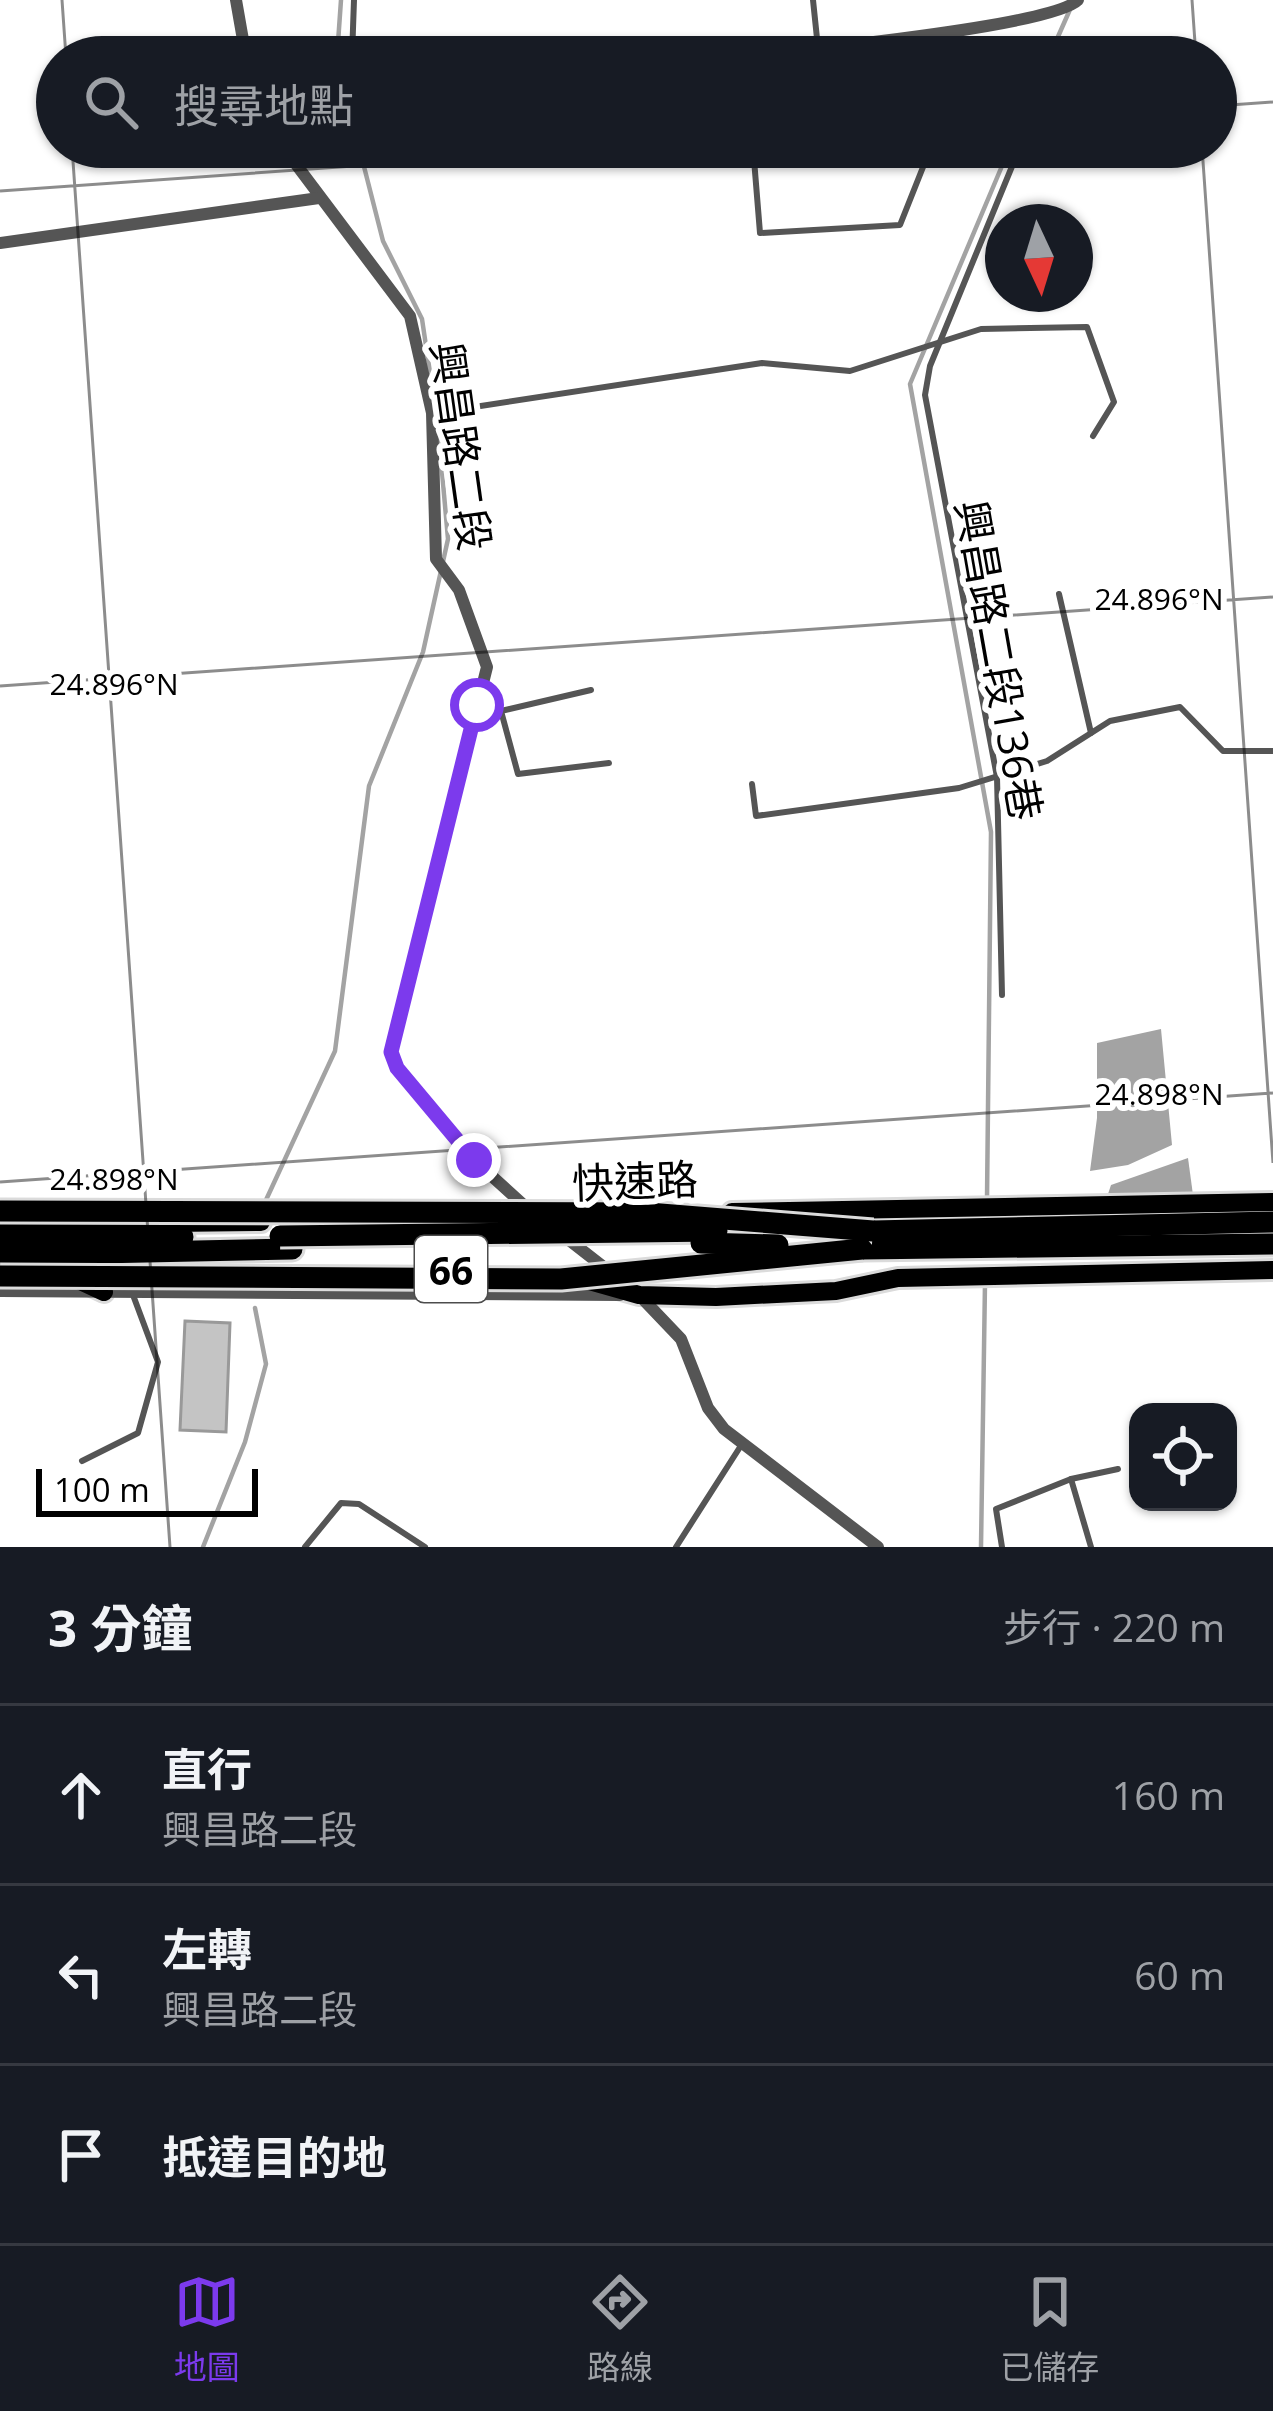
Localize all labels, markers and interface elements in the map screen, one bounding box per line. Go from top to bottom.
search box [36,36,1237,168]
icon: search [78,69,144,135]
text: 搜尋地點 [174,74,354,135]
north arrow [985,204,1093,312]
street label: 興昌路二段 [419,338,505,554]
street label: 興昌路二段136巷 [944,495,1056,825]
text: 24.896°N [1094,578,1224,619]
text: 24.896°N [49,663,179,704]
route start [450,678,504,732]
text: 24.898°N [1094,1073,1224,1114]
route end [447,1133,501,1187]
street label: 快速路 [571,1149,699,1211]
text: 24.898°N [49,1158,179,1199]
road number: 66 [415,1236,487,1302]
map controls [1129,1403,1237,1511]
button: locate [1129,1403,1237,1511]
scale bar [36,1463,258,1516]
text: 100 m [54,1467,150,1512]
text: 3 分鐘 [48,1592,192,1662]
text: 步行 · 220 m [1003,1600,1225,1653]
text: 直行 [162,1738,252,1799]
icon: ahead [48,1762,114,1828]
text: 160 m [1112,1768,1225,1821]
text: 興昌路二段 [162,1802,357,1855]
text: 左轉 [162,1918,252,1979]
icon: left [48,1942,114,2008]
text: 60 m [1134,1948,1225,2001]
text: 興昌路二段 [162,1982,357,2035]
icon: arrive [48,2122,114,2188]
text: 抵達目的地 [162,2126,387,2187]
tab: 地圖 [174,2269,240,2389]
tab: 路線 [587,2269,653,2389]
tab: 已儲存 [1000,2269,1099,2389]

